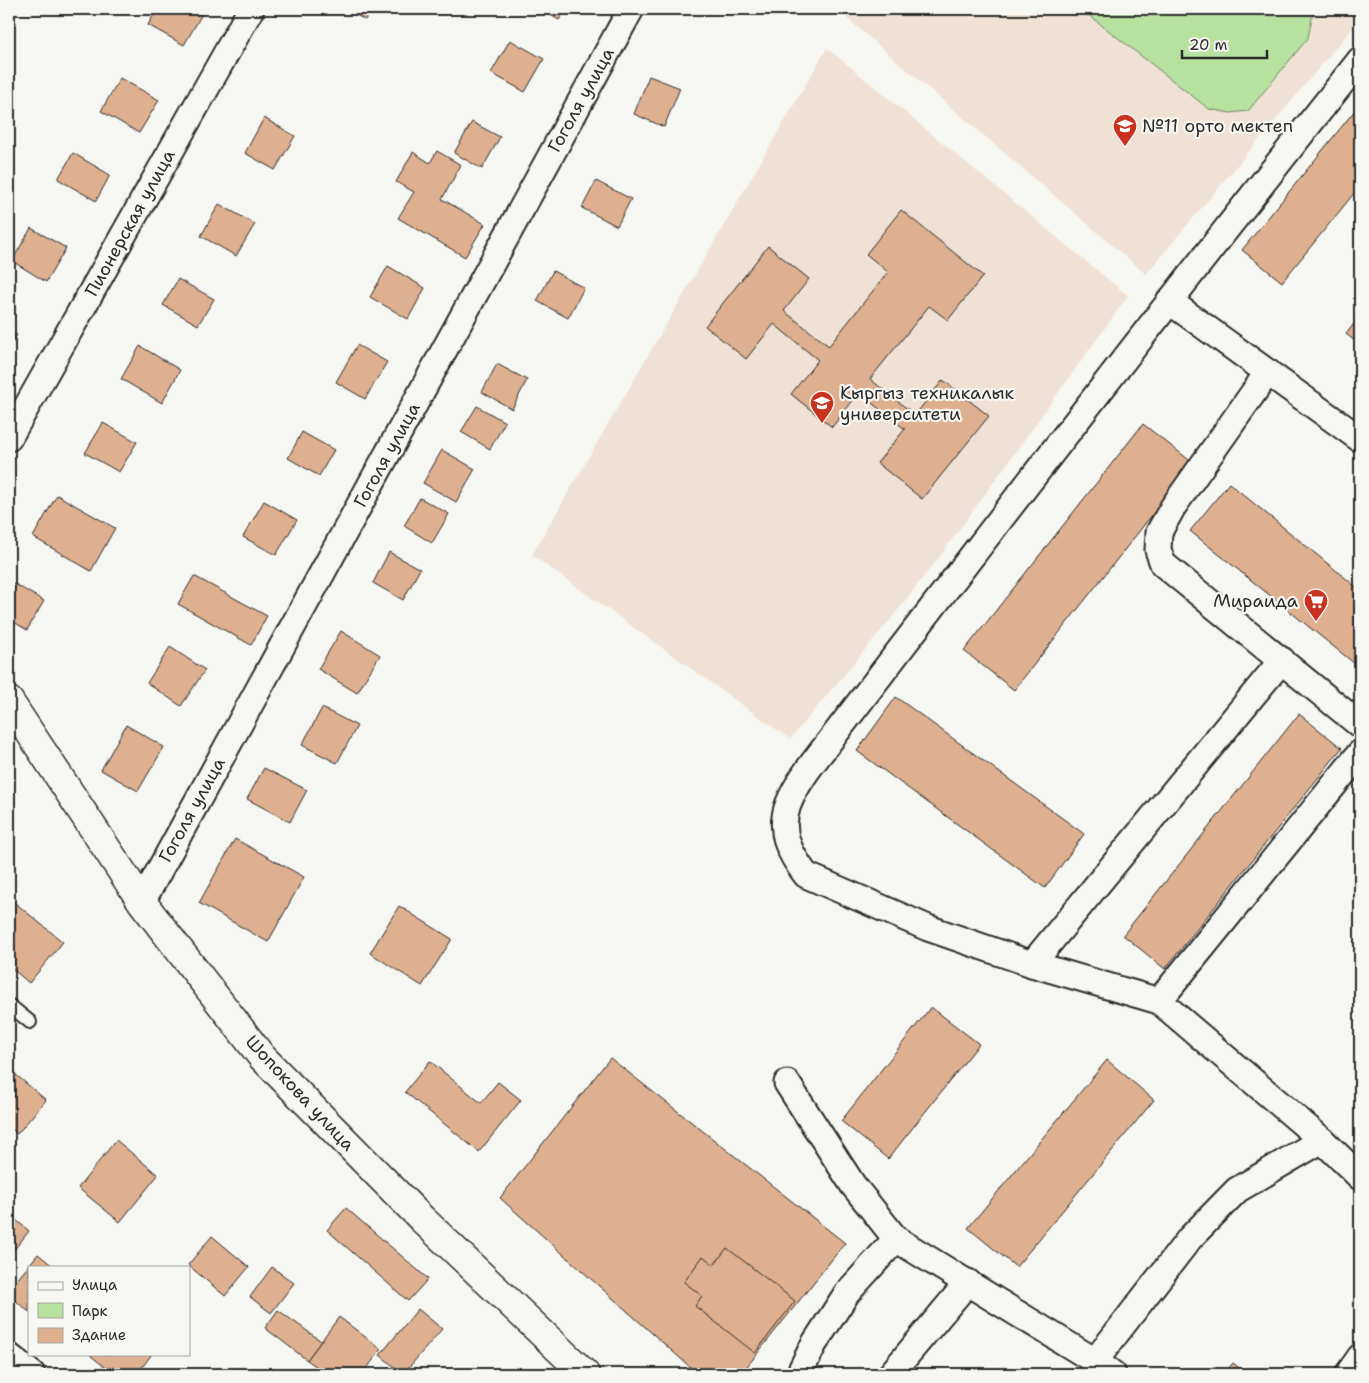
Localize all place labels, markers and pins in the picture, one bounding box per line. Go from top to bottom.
school or university icon: №11 орто мектеп [1112,113,1138,147]
place label: №11 орто мектеп [1142,114,1293,138]
place label: Кыргыз техникалык университети [840,381,1015,426]
school or university icon: Кыргыз техникалык университети [809,390,835,424]
supermarket icon: Мираида [1303,588,1329,622]
place label: Мираида [1213,589,1298,613]

